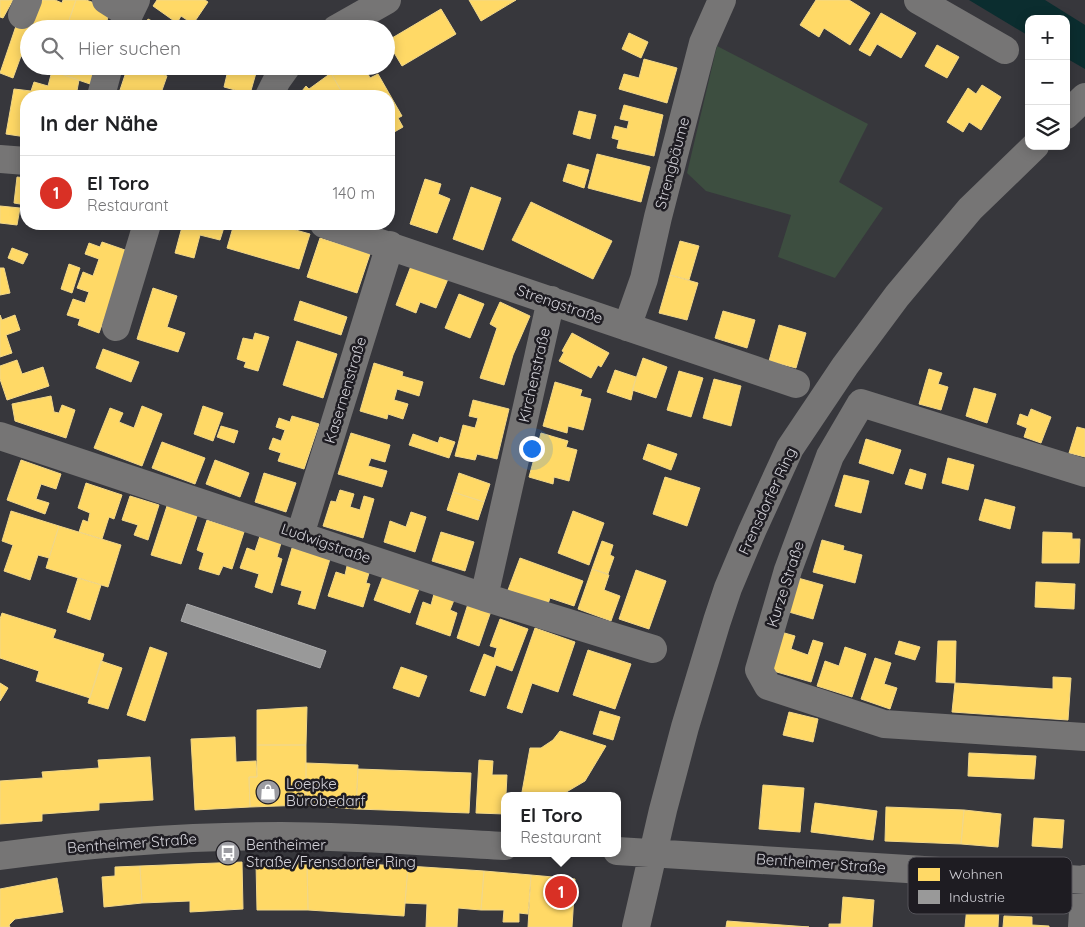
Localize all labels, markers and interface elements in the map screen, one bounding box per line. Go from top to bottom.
map controls [1025,15,1070,150]
button: + [1025,15,1070,60]
search box [20,20,395,75]
icon: search [38,34,66,62]
text: Hier suchen [78,36,181,60]
button: − [1025,60,1070,105]
button: layers [1025,105,1070,150]
text: In der Nähe [40,110,158,136]
street label: Strengbäume [651,115,693,211]
text: El Toro [87,171,149,195]
text: 1 [53,183,59,203]
text: 140 m [332,183,375,203]
text: Restaurant [87,195,169,215]
street label: Strengstraße [515,280,605,328]
street label: Kirchenstraße [514,326,554,424]
street label: Kasernenstraße [320,334,370,446]
your location [519,436,545,462]
street label: Frensdorfer Ring [734,444,800,558]
street label: Ludwigstraße [279,519,373,567]
street label: Kurze Straße [762,538,808,630]
place label: Loepke Bürobedarf [286,774,366,810]
shop icon: Loepke Bürobedarf [255,779,281,805]
popup [501,792,621,857]
text: El Toro [520,803,583,827]
text: Restaurant [520,827,602,847]
street label: Bentheimer Straße [67,829,197,857]
place label: Bentheimer Straße/Frensdorfer Ring [246,835,416,871]
bus stop icon: Bentheimer Straße/Frensdorfer Ring [215,840,241,866]
street label: Bentheimer Straße [756,849,886,877]
legend [908,857,1072,914]
text: Wohnen [949,865,1003,883]
pin: 1 [545,873,577,911]
text: Industrie [949,888,1005,906]

